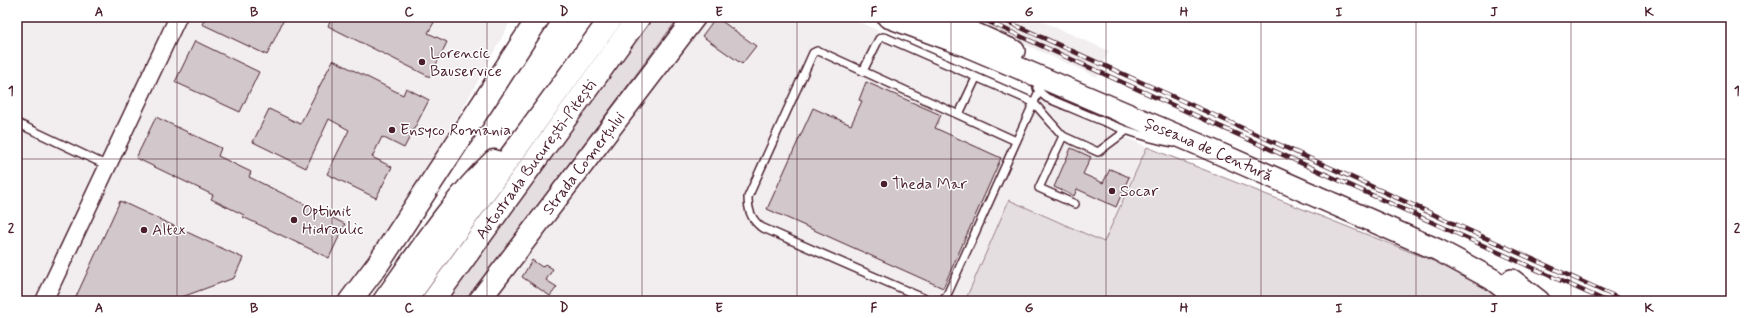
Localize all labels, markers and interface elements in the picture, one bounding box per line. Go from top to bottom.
text: A [95,4,103,21]
text: B [250,4,259,21]
text: C [404,4,414,21]
text: D [560,4,569,21]
text: E [715,4,723,21]
text: F [871,4,878,21]
text: G [1025,4,1034,21]
text: H [1180,4,1189,21]
text: I [1336,4,1343,21]
text: J [1490,4,1498,21]
text: K [1644,4,1654,21]
place label: Lorencic Bauservice [430,43,502,82]
marker: Lorencic Bauservice [417,57,427,67]
street label: Autostrada București-Pitești [471,75,601,243]
text: 1 [8,83,14,100]
text: 1 [1734,83,1740,100]
street label: Strada Comerțului [538,107,630,219]
street label: Șoseaua de Centură [1141,112,1276,186]
place label: Ensyco Romania [400,120,511,141]
marker: Ensyco Romania [387,125,397,135]
place label: Theda Mar [892,174,967,195]
marker: Theda Mar [879,179,889,189]
place label: Socar [1120,181,1159,202]
marker: Socar [1107,186,1117,196]
place label: Optimit Hidraulic [302,201,364,240]
marker: Optimit Hidraulic [289,215,299,225]
text: 2 [8,220,15,237]
place label: Altex [152,220,185,241]
text: 2 [1734,220,1741,237]
marker: Altex [139,225,149,235]
text: A [95,300,103,317]
text: B [250,300,259,317]
text: C [404,300,414,317]
text: D [560,300,569,317]
text: E [715,300,723,317]
text: F [871,300,878,317]
text: G [1025,300,1034,317]
text: H [1180,300,1189,317]
text: I [1336,300,1343,317]
text: J [1490,300,1498,317]
text: K [1644,300,1654,317]

